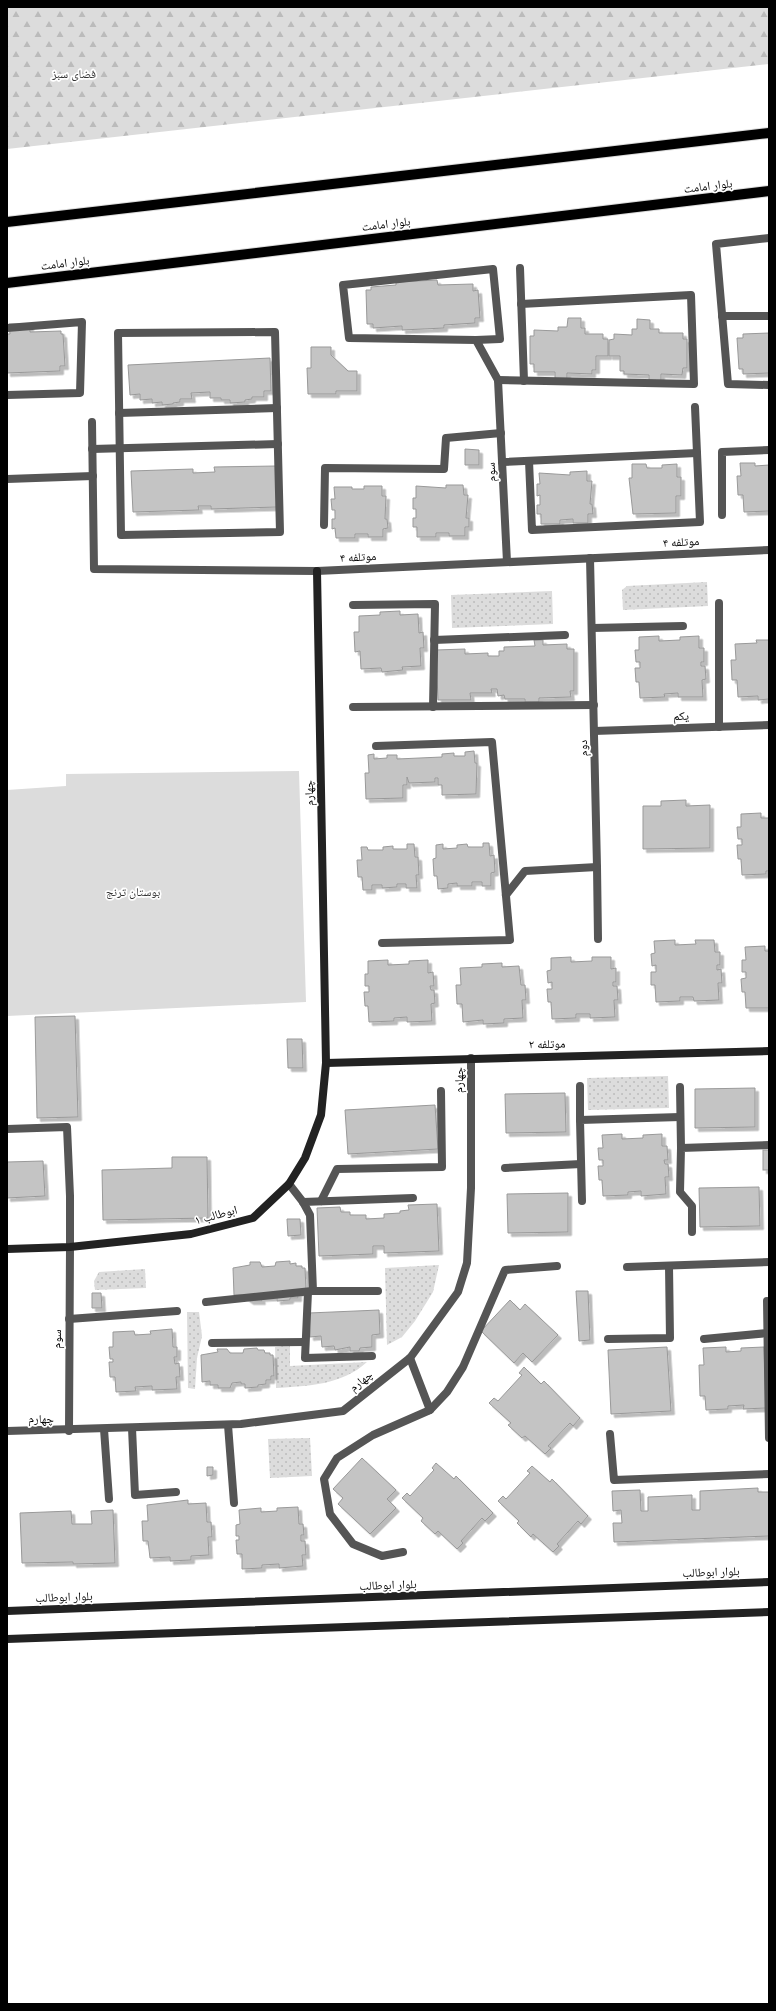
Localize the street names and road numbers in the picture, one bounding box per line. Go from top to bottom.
street label: بلوار امامت [683,175,733,196]
street label: بلوار امامت [361,213,411,234]
street label: بلوار امامت [40,252,90,273]
street label: سوم [482,462,499,482]
street label: موتلفه ۴ [662,533,700,550]
street label: موتلفه ۴ [339,548,377,565]
street label: یکم [673,708,690,724]
street label: دوم [575,740,591,756]
street label: چهارم [301,780,317,806]
street label: موتلفه ۲ [529,1036,565,1051]
street label: چهارم [451,1067,467,1093]
street label: ابوطالب ۱ [193,1202,239,1228]
street label: سوم [49,1329,65,1349]
street label: چهارم [346,1367,376,1395]
street label: چهارم [28,1411,54,1427]
street label: بلوار ابوطالب [682,1563,740,1580]
street label: بلوار ابوطالب [359,1576,417,1593]
street label: بلوار ابوطالب [35,1588,93,1605]

